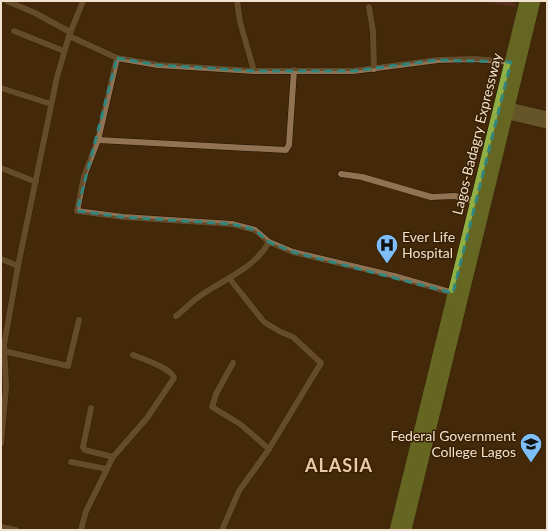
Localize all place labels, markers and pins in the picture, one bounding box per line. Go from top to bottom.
place label: Ever Life Hospital [402,228,455,261]
hospital icon: Ever Life Hospital [374,232,400,265]
place label: Federal Government College Lagos [390,427,516,460]
school or university icon: Federal Government College Lagos [518,431,544,464]

